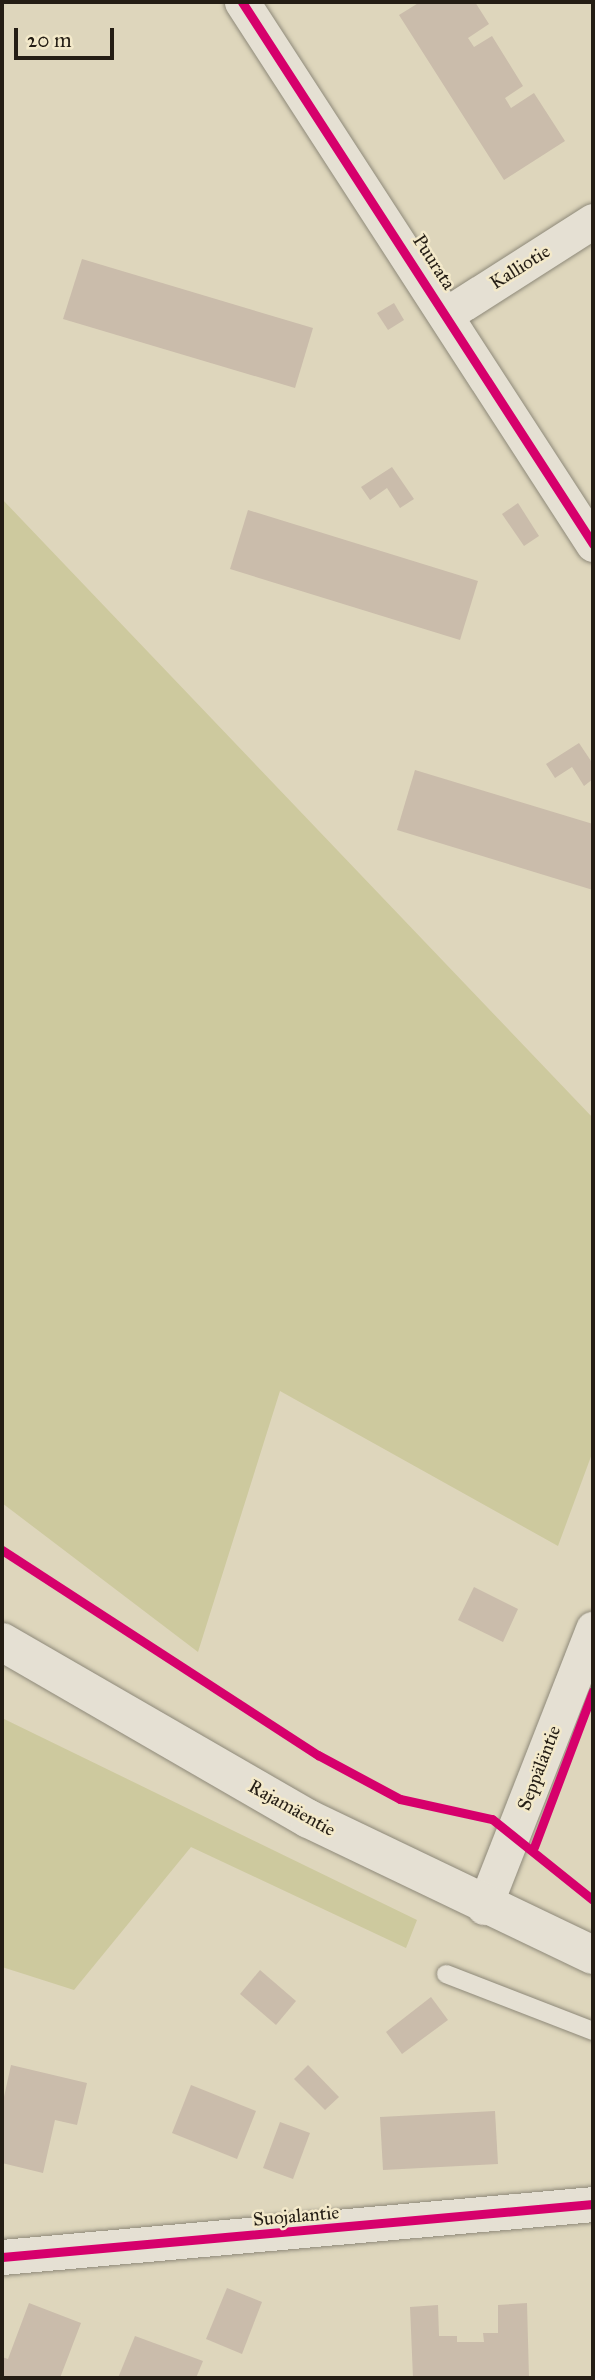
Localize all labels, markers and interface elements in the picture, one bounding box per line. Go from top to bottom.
scale bar [18,14,117,58]
text: 20 m [27,27,72,53]
street label: Puurata [408,230,460,294]
street label: Kalliotie [486,240,554,294]
street label: Seppäläntie [512,1722,566,1814]
street label: Rajamäentie [245,1775,339,1841]
street label: Suojalantie [252,2201,340,2231]

